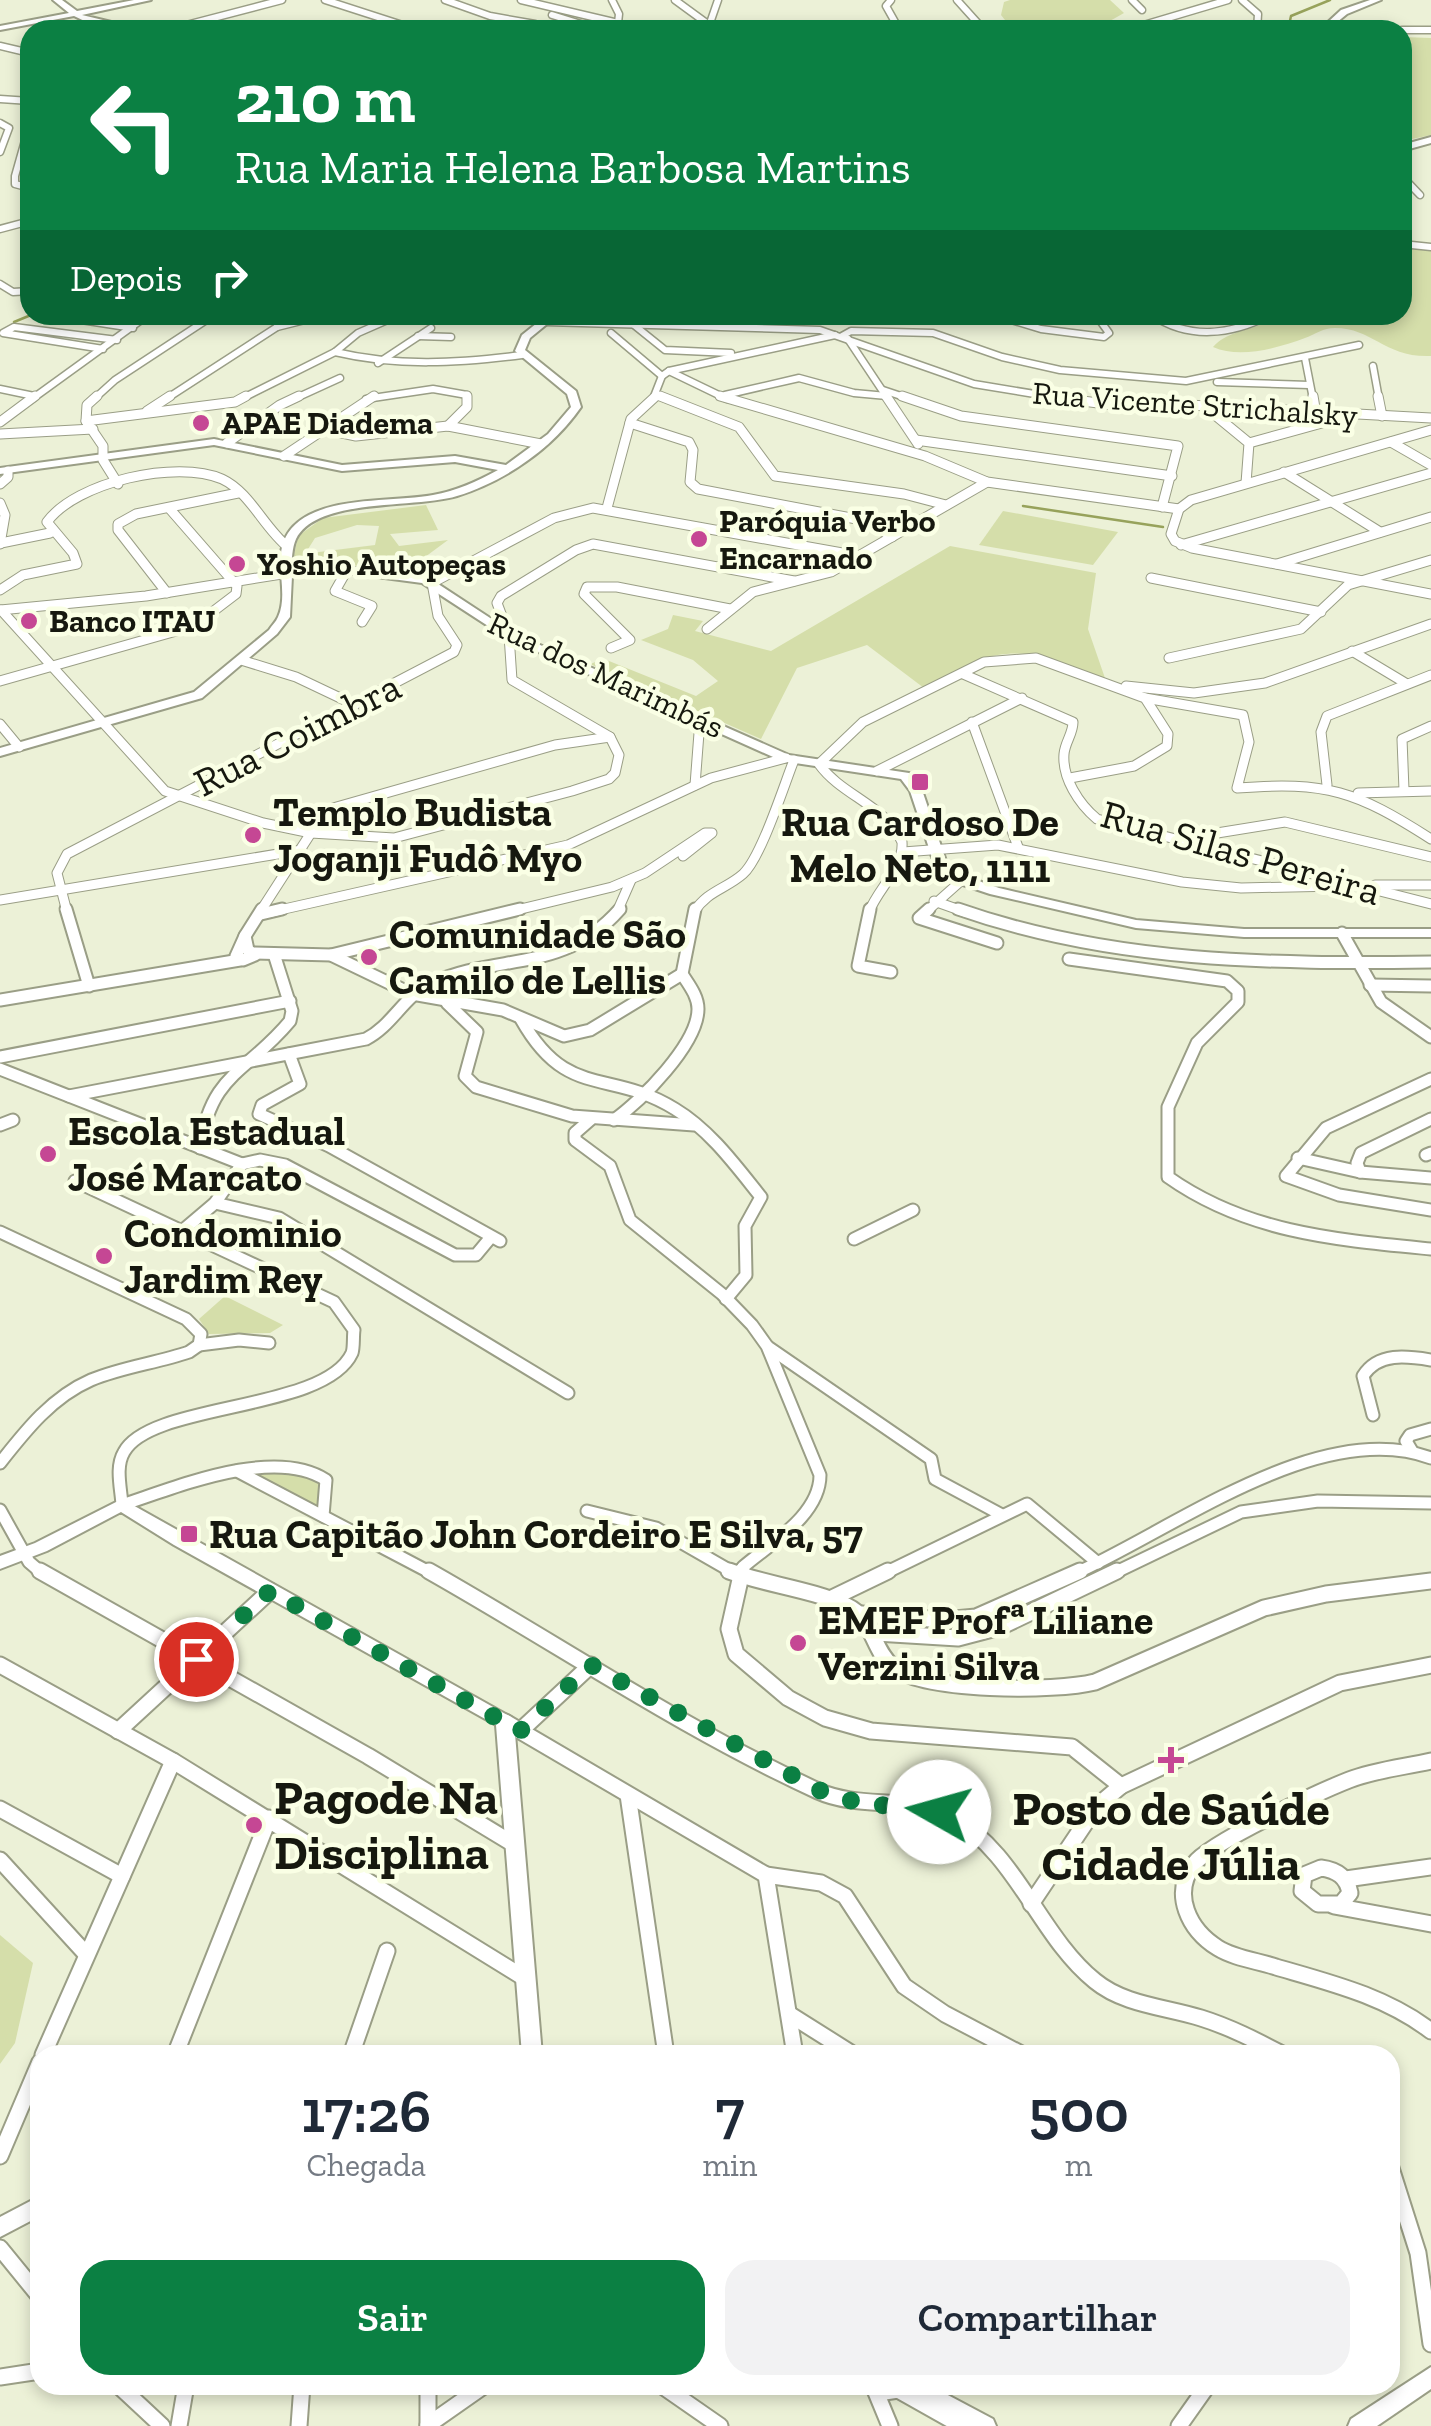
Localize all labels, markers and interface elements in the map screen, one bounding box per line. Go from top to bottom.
text: 210 m [235,56,416,140]
icon: left [70,60,200,190]
text: Rua Maria Helena Barbosa Martins [235,141,911,195]
icon: right [202,250,257,305]
text: Depois [70,255,182,301]
street label: Rua Vicente Strichalsky [1031,374,1359,434]
place label: APAE Diadema [221,404,433,442]
marker: APAE Diadema [190,412,212,434]
place label: Paróquia Verbo Encarnado [719,502,936,577]
marker: Paróquia Verbo Encarnado [688,528,710,550]
place label: Yoshio Autopeças [257,545,506,583]
marker: Yoshio Autopeças [226,553,248,575]
place label: Banco ITAU [49,602,216,640]
street label: Rua dos Marimbás [482,604,730,746]
marker: Banco ITAU [18,610,40,632]
street label: Rua Coimbra [186,662,408,806]
marker: Rua Cardoso De Melo Neto, 1111 [909,771,931,793]
place label: Templo Budista Joganji Fudô Myo [273,788,582,882]
street label: Rua Silas Pereira [1096,789,1386,915]
place label: Rua Cardoso De Melo Neto, 1111 [781,798,1059,892]
marker: Templo Budista Joganji Fudô Myo [242,824,264,846]
place label: Comunidade São Camilo de Lellis [389,910,686,1004]
marker: Comunidade São Camilo de Lellis [358,946,380,968]
place label: Escola Estadual José Marcato [68,1107,345,1201]
marker: Escola Estadual José Marcato [37,1143,59,1165]
place label: Condominio Jardim Rey [124,1209,342,1303]
marker: Condominio Jardim Rey [93,1245,115,1267]
place label: Rua Capitão John Cordeiro E Silva, 57 [209,1510,863,1558]
marker: Rua Capitão John Cordeiro E Silva, 57 [178,1523,200,1545]
place label: EMEF Profª Liliane Verzini Silva [818,1596,1153,1690]
pin [154,1617,239,1702]
icon: arrive [169,1632,224,1687]
marker: EMEF Profª Liliane Verzini Silva [787,1632,809,1654]
marker: Posto de Saúde Cidade Júlia [1158,1747,1184,1773]
position arrow [887,1760,991,1864]
place label: Pagode Na Disciplina [274,1769,498,1881]
place label: Posto de Saúde Cidade Júlia [1012,1780,1330,1892]
marker: Pagode Na Disciplina [243,1814,265,1836]
text: 17:26 [301,2075,431,2147]
text: 7 [715,2075,744,2147]
text: 500 [1029,2075,1129,2147]
text: Chegada [306,2146,426,2184]
text: min [702,2146,757,2184]
text: m [1065,2146,1092,2184]
button: Sair [80,2260,705,2375]
button: Compartilhar [725,2260,1350,2375]

